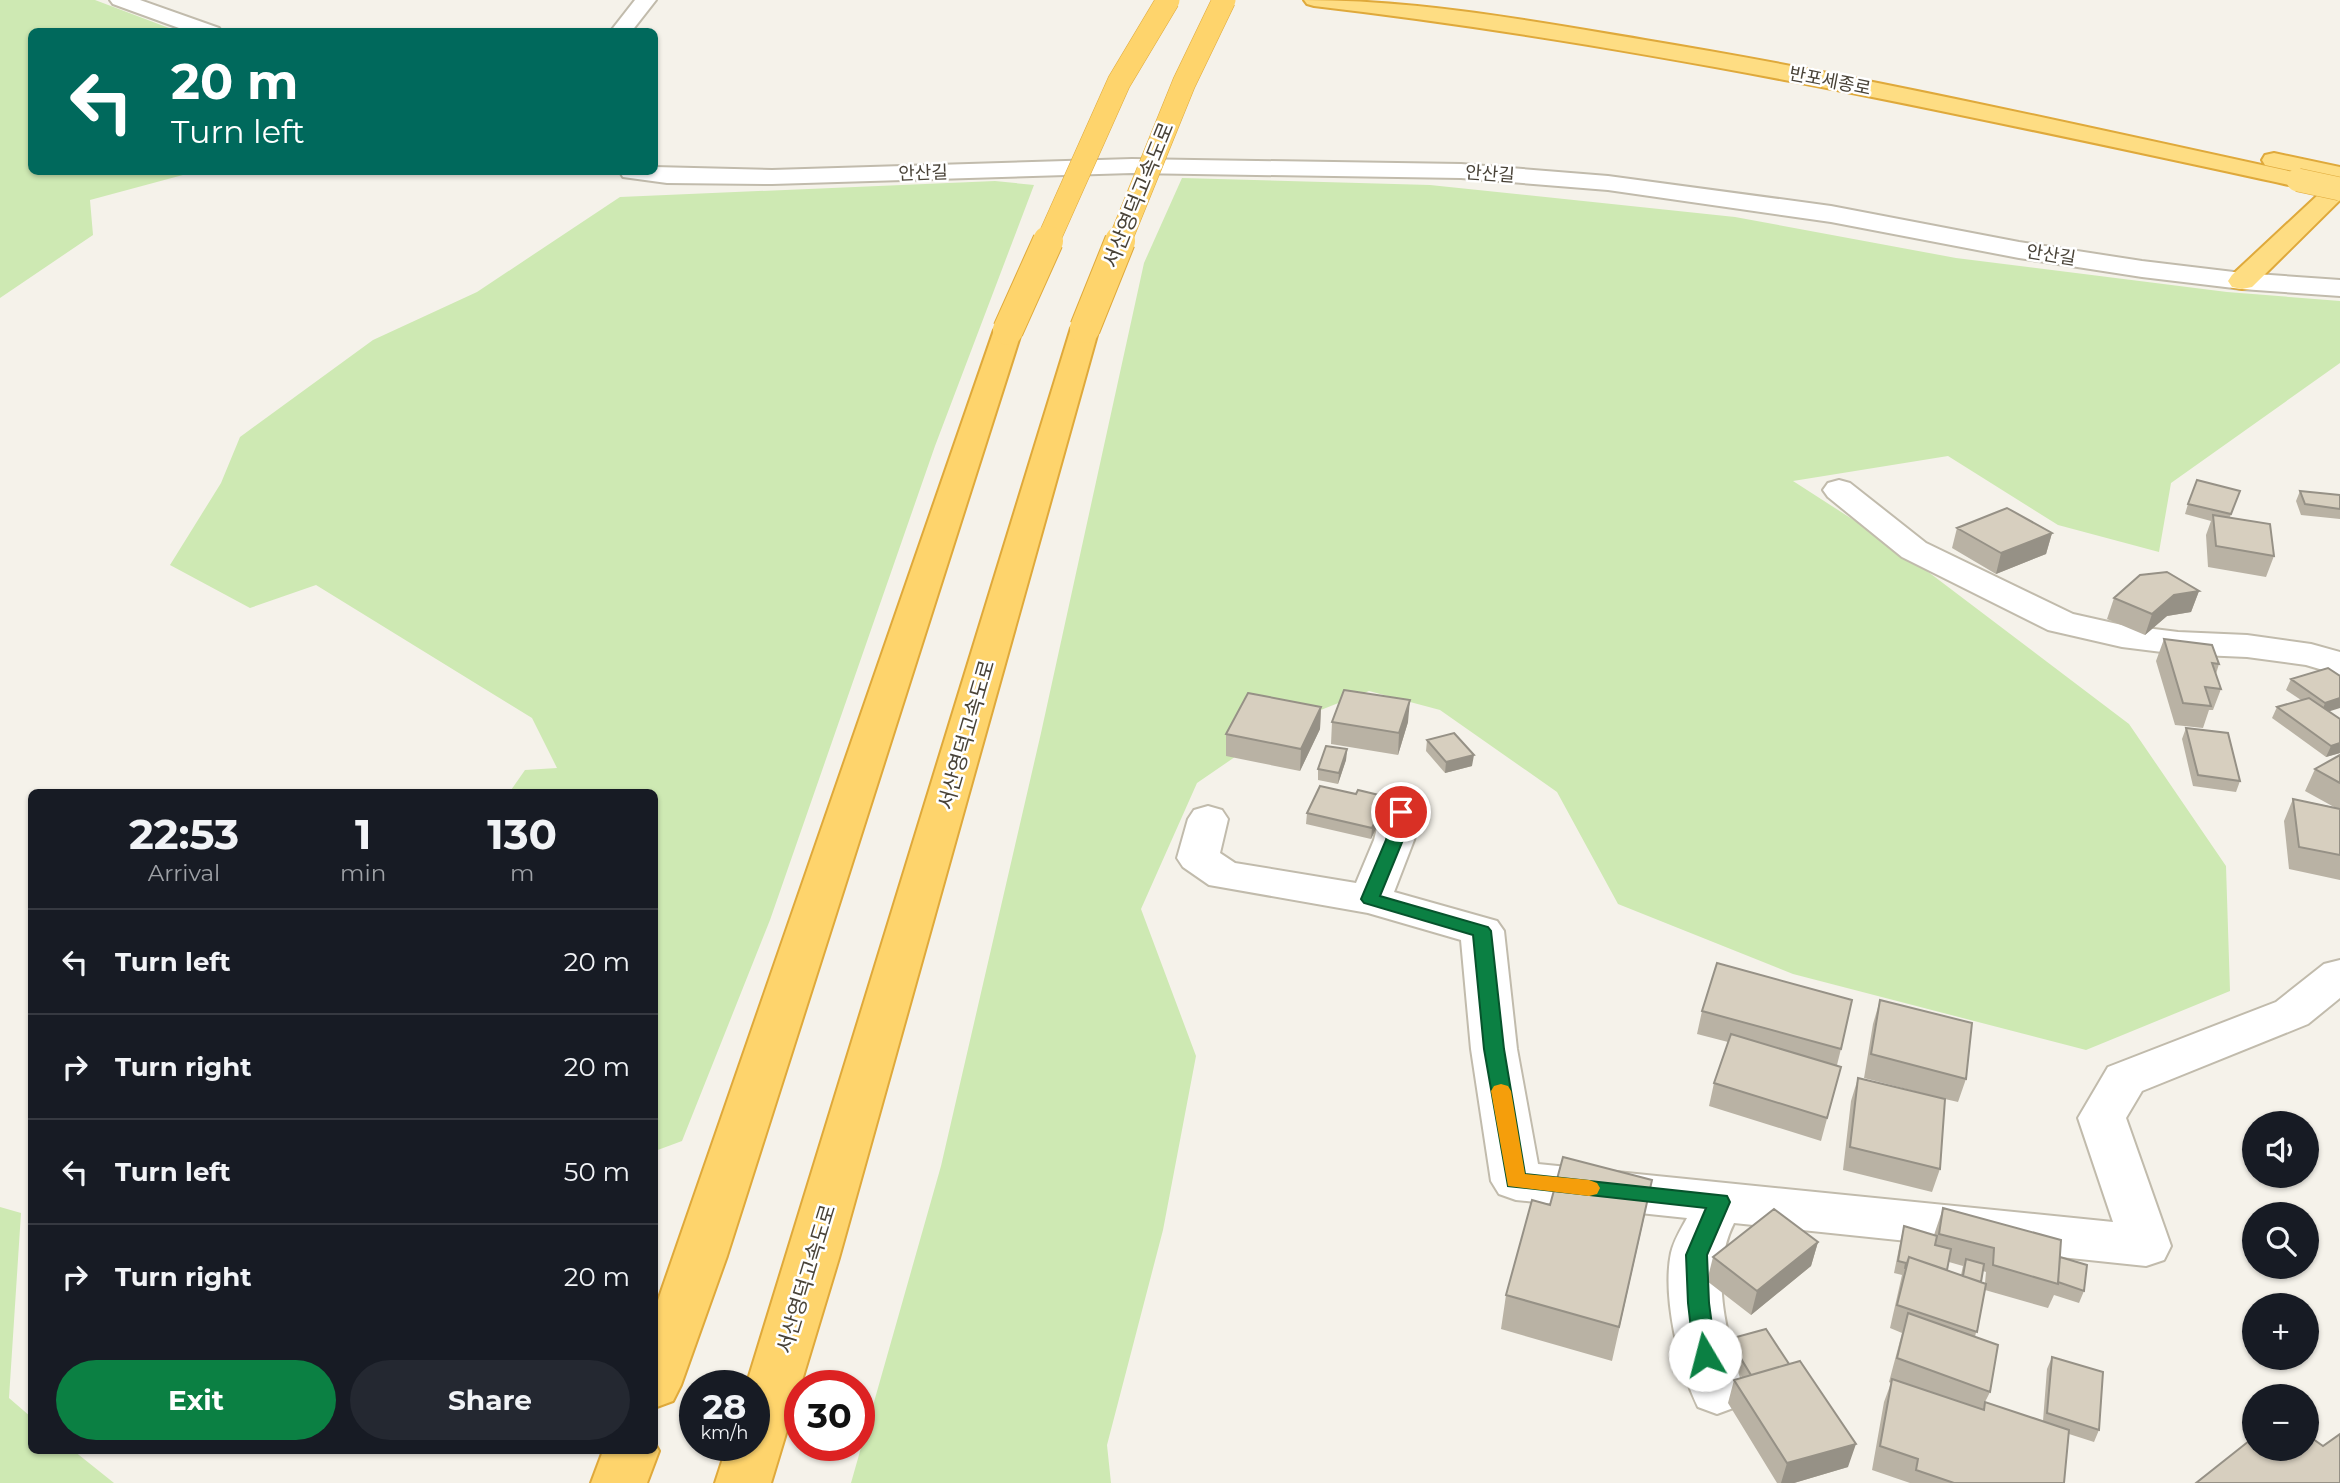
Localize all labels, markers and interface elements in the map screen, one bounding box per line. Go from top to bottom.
text: 20 m [171,52,298,111]
icon: left [56,56,147,147]
street label: 반포세종로 [1787,62,1873,100]
text: Turn left [171,112,305,151]
street label: 서산영덕고속도로 [1097,119,1179,271]
street label: 안산길 [898,161,948,185]
street label: 안산길 [1464,161,1516,187]
street label: 안산길 [2025,240,2077,270]
street label: 서산영덕고속도로 [933,657,999,813]
pin [1371,782,1431,842]
icon: arrive [1382,793,1420,831]
text: 22:53 [129,808,239,860]
text: 1 [355,808,371,860]
text: 130 [487,808,557,860]
text: Arrival [148,859,220,887]
text: min [340,859,386,887]
text: m [510,859,534,887]
icon: left [56,943,94,981]
text: Turn left [115,946,231,978]
text: 20 m [564,946,630,978]
icon: right [56,1048,94,1086]
text: Turn right [115,1051,251,1083]
text: 20 m [564,1051,630,1083]
map controls [2242,1111,2319,1461]
button: sound [2242,1111,2319,1188]
icon: left [56,1153,94,1191]
text: Turn left [115,1156,231,1188]
text: 50 m [564,1156,630,1188]
street label: 서산영덕고속도로 [771,1201,841,1357]
button: search [2242,1202,2319,1279]
icon: right [56,1258,94,1296]
text: Turn right [115,1261,251,1293]
text: 20 m [564,1261,630,1293]
button: + [2242,1293,2319,1370]
position arrow [1668,1318,1742,1392]
button: Exit [56,1360,336,1440]
button: Share [350,1360,630,1440]
speed limit sign: 30 [784,1370,875,1461]
button: − [2242,1384,2319,1461]
text: 28 [703,1385,746,1428]
text: km/h [700,1422,749,1444]

